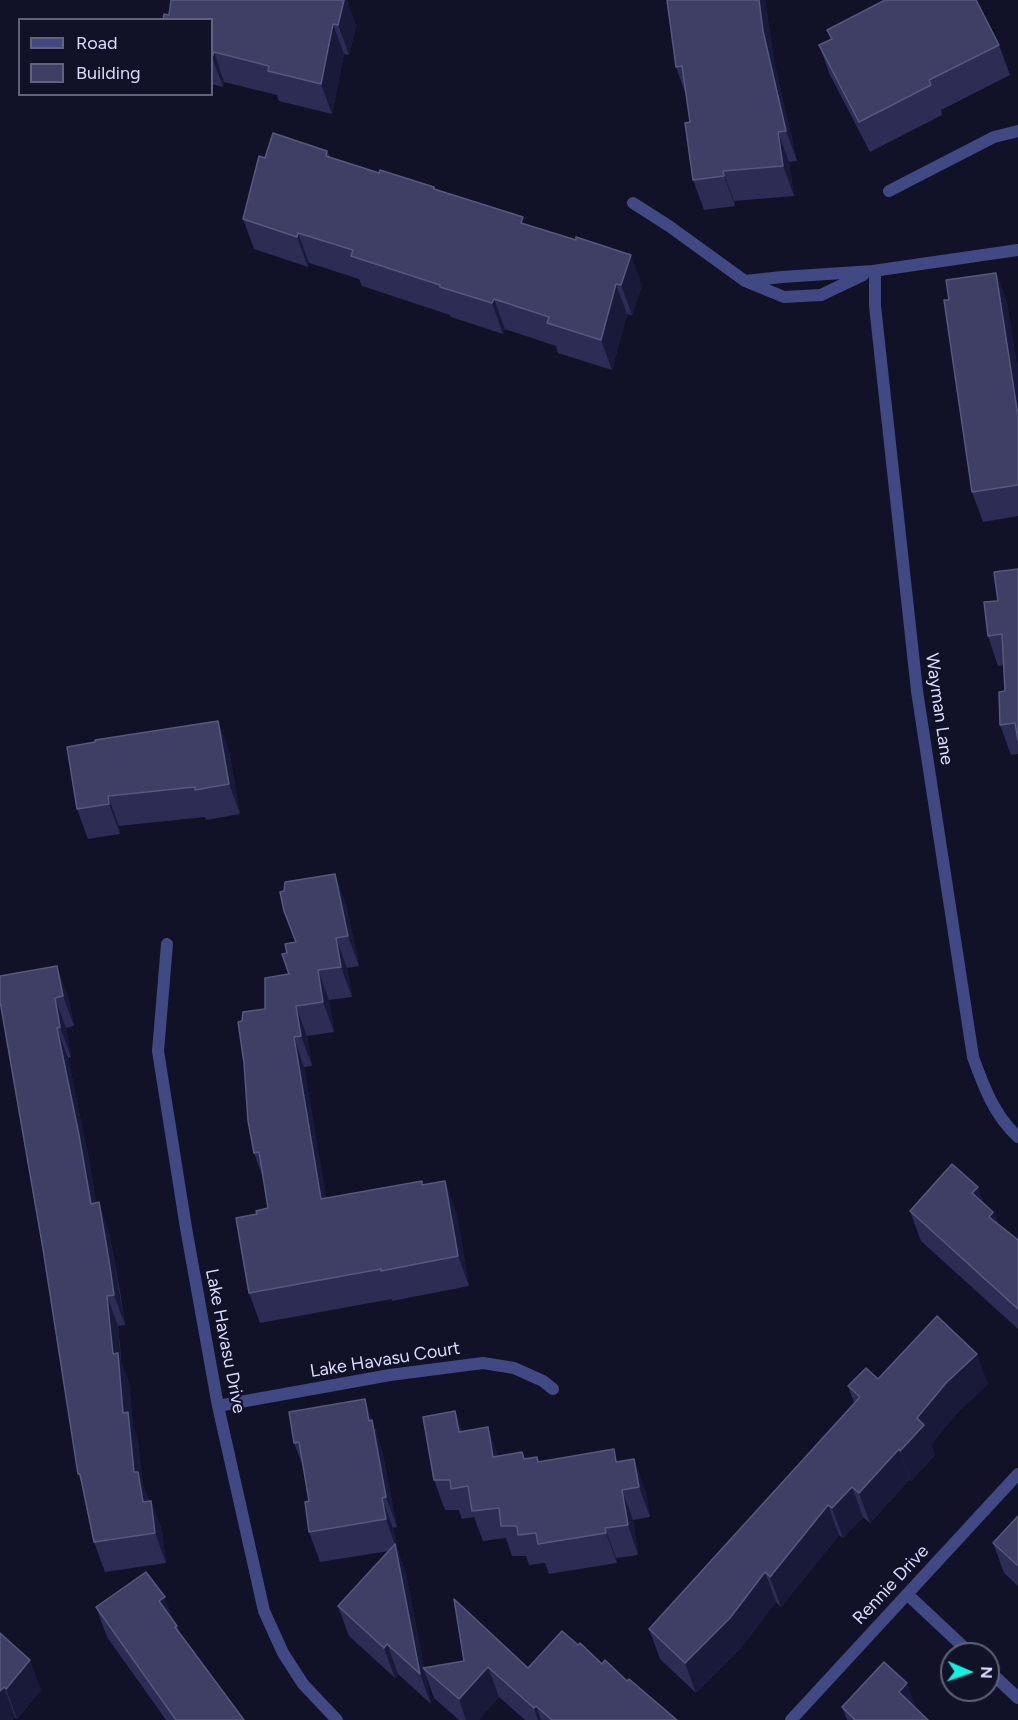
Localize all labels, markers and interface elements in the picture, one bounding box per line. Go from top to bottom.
legend [18,18,213,96]
text: Road [76,32,117,54]
text: Building [76,62,141,84]
street label: Wayman Lane [920,652,958,766]
street label: Lake Havasu Drive [200,1267,250,1415]
street label: Lake Havasu Court [309,1337,461,1383]
street label: Rennie Drive [849,1541,933,1629]
north arrow [940,1642,1000,1702]
text: N [977,1666,996,1679]

